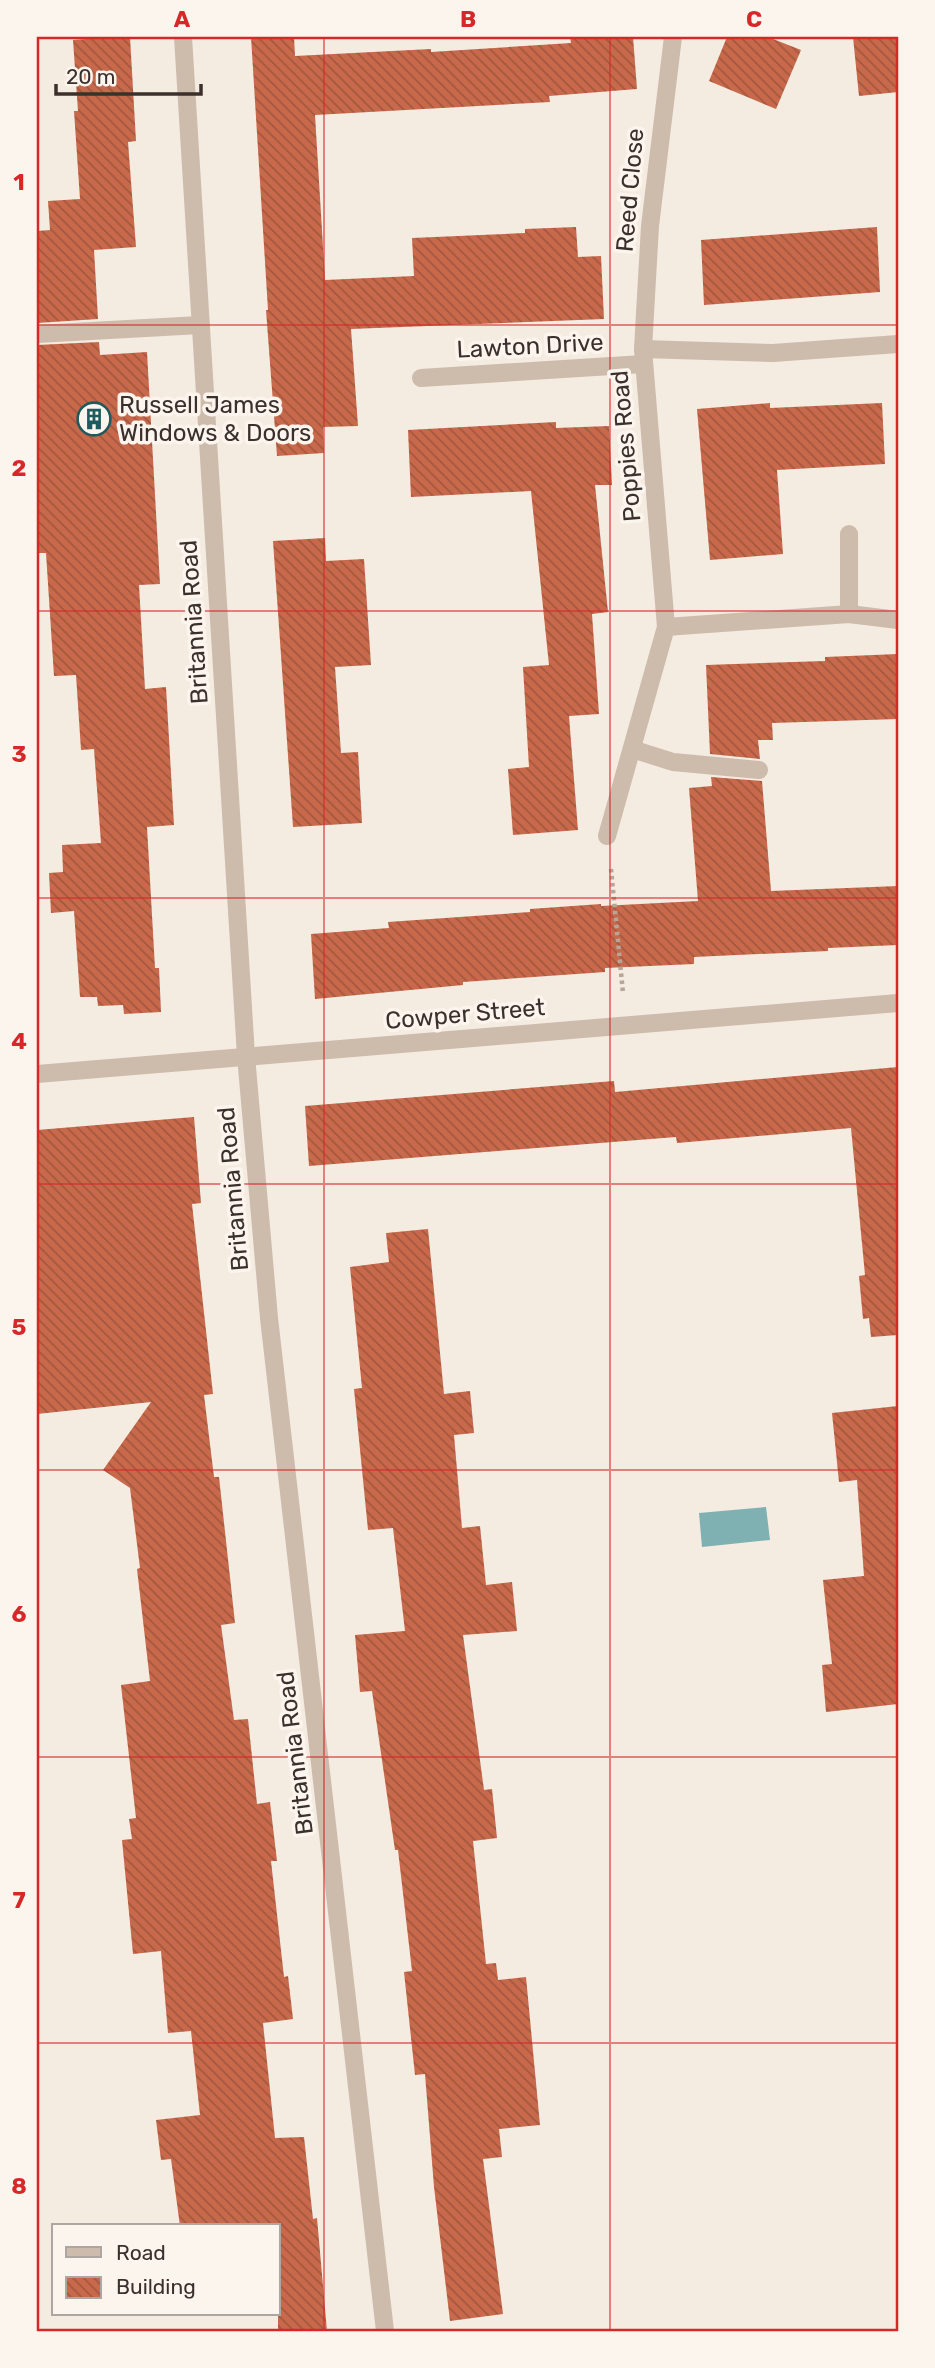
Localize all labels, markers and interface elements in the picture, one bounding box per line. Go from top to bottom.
text: A [174,5,191,33]
text: B [460,5,476,33]
text: C [746,5,762,33]
scale bar [56,52,201,96]
text: 20 m [66,64,115,89]
street label: Reed Close [611,127,649,253]
text: 1 [13,168,25,196]
street label: Lawton Drive [456,328,604,364]
street label: Poppies Road [605,369,647,523]
place label: Russell James Windows & Doors [119,391,311,447]
building icon: Russell James Windows & Doors [75,400,113,438]
text: 2 [12,454,26,482]
street label: Britannia Road [174,539,214,705]
text: 3 [11,740,27,768]
street label: Cowper Street [384,993,546,1035]
text: 4 [11,1027,27,1055]
street label: Britannia Road [212,1106,254,1272]
text: 5 [12,1313,27,1341]
text: 6 [12,1600,27,1628]
street label: Britannia Road [271,1670,319,1836]
text: 7 [12,1886,26,1914]
text: 8 [11,2172,27,2200]
legend [52,2224,280,2316]
text: Road [116,2240,166,2265]
text: Building [116,2274,196,2299]

